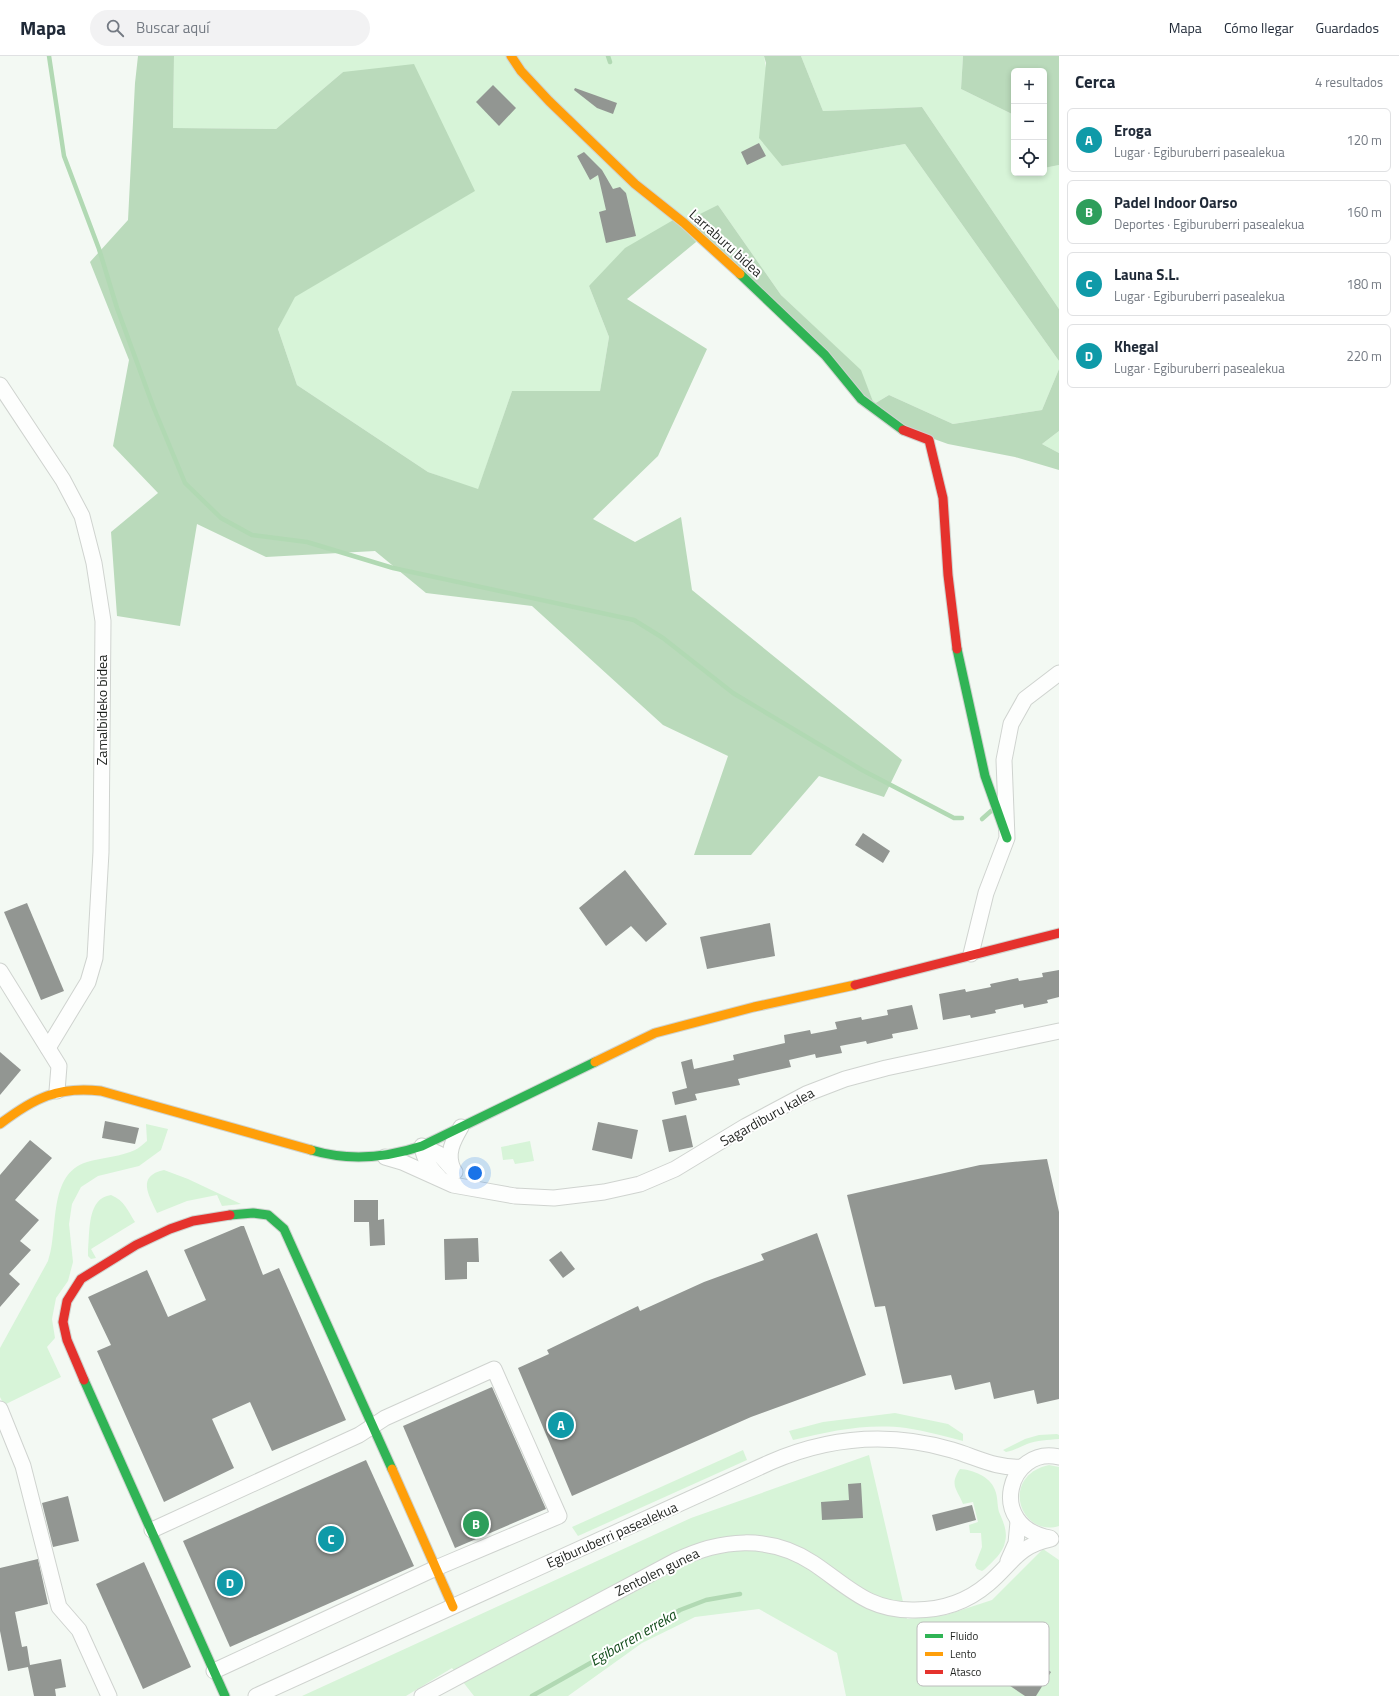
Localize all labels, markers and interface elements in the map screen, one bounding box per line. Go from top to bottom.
search box [90,10,370,46]
text: Mapa [20,13,66,42]
text: Buscar aquí [136,16,209,39]
icon: search [104,17,126,39]
text: Mapa [1169,17,1202,38]
text: Cómo llegar [1224,17,1294,38]
text: Guardados [1316,17,1379,38]
map controls [1011,68,1047,176]
button: + [1011,68,1047,104]
text: Cerca [1075,69,1115,95]
text: 4 resultados [1315,72,1383,92]
button: − [1011,104,1047,140]
text: Eroga [1114,119,1152,142]
text: A [1085,130,1093,150]
text: 120 m [1346,130,1382,150]
button: locate [1011,140,1047,176]
text: Lugar · Egiburuberri pasealekua [1114,142,1285,162]
text: Padel Indoor Oarso [1114,191,1237,214]
text: B [1085,202,1093,222]
text: 160 m [1346,202,1382,222]
street label: Larraburu bidea [685,204,768,281]
text: Deportes · Egiburuberri pasealekua [1114,214,1304,234]
text: Launa S.L. [1114,263,1179,286]
text: C [1085,274,1093,294]
text: 180 m [1346,274,1382,294]
text: Lugar · Egiburuberri pasealekua [1114,286,1285,306]
text: Khegal [1114,335,1159,358]
text: D [1085,346,1093,366]
text: 220 m [1346,346,1382,366]
text: Lugar · Egiburuberri pasealekua [1114,358,1285,378]
street label: Zamalbideko bidea [91,655,112,765]
street label: Sagardiburu kalea [716,1082,818,1151]
your location [465,1163,485,1183]
pin: A [548,1410,574,1440]
street label: Egiburuberri pasealekua [543,1496,681,1573]
pin: B [463,1509,489,1539]
pin: C [318,1524,344,1554]
street label: Zentolen gunea [611,1542,702,1601]
pin: D [217,1568,243,1598]
water label: Egibarren erreka [585,1603,682,1672]
legend [917,1622,1049,1686]
text: Fluido [950,1628,978,1644]
text: Lento [950,1646,977,1662]
text: Atasco [950,1664,982,1680]

